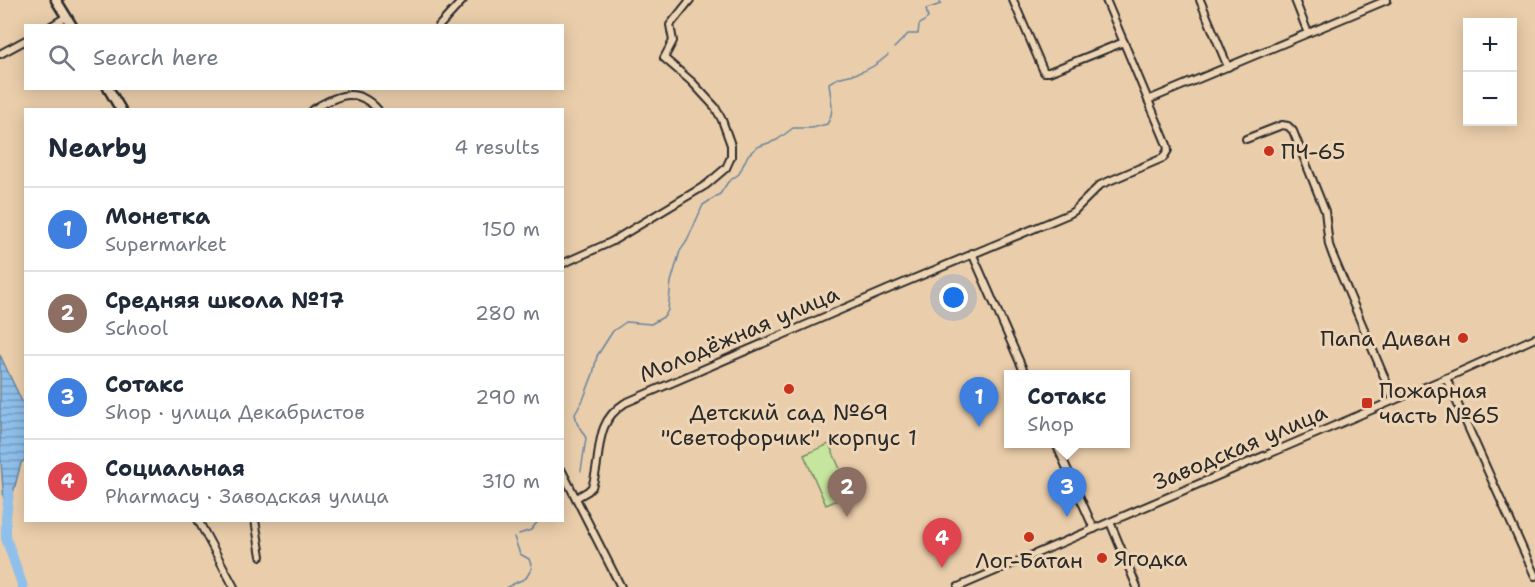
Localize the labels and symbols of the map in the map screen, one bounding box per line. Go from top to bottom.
place label: ПЧ-65 [1281,137,1346,166]
marker: ПЧ-65 [1262,144,1276,158]
street label: Молодёжная улица [635,279,844,389]
your location [939,283,968,312]
place label: Папа Диван [1320,324,1451,353]
marker: Папа Диван [1456,331,1470,345]
place label: Пожарная часть №65 [1379,376,1499,430]
pin: 1 [960,378,998,427]
marker: Детский сад №69 "Светофорчик" корпус 1 [782,382,796,396]
marker: Пожарная часть №65 [1360,396,1374,410]
street label: Заводская улица [1149,397,1332,497]
place label: Детский сад №69 "Светофорчик" корпус 1 [661,398,917,452]
pin: 2 [828,468,866,517]
pin: 3 [1048,468,1086,517]
pin: 4 [922,518,962,568]
marker: Лог-Батан [1022,530,1036,544]
place label: Ягодка [1114,544,1188,573]
place label: Лог-Батан [975,546,1083,575]
marker: Ягодка [1095,551,1109,565]

